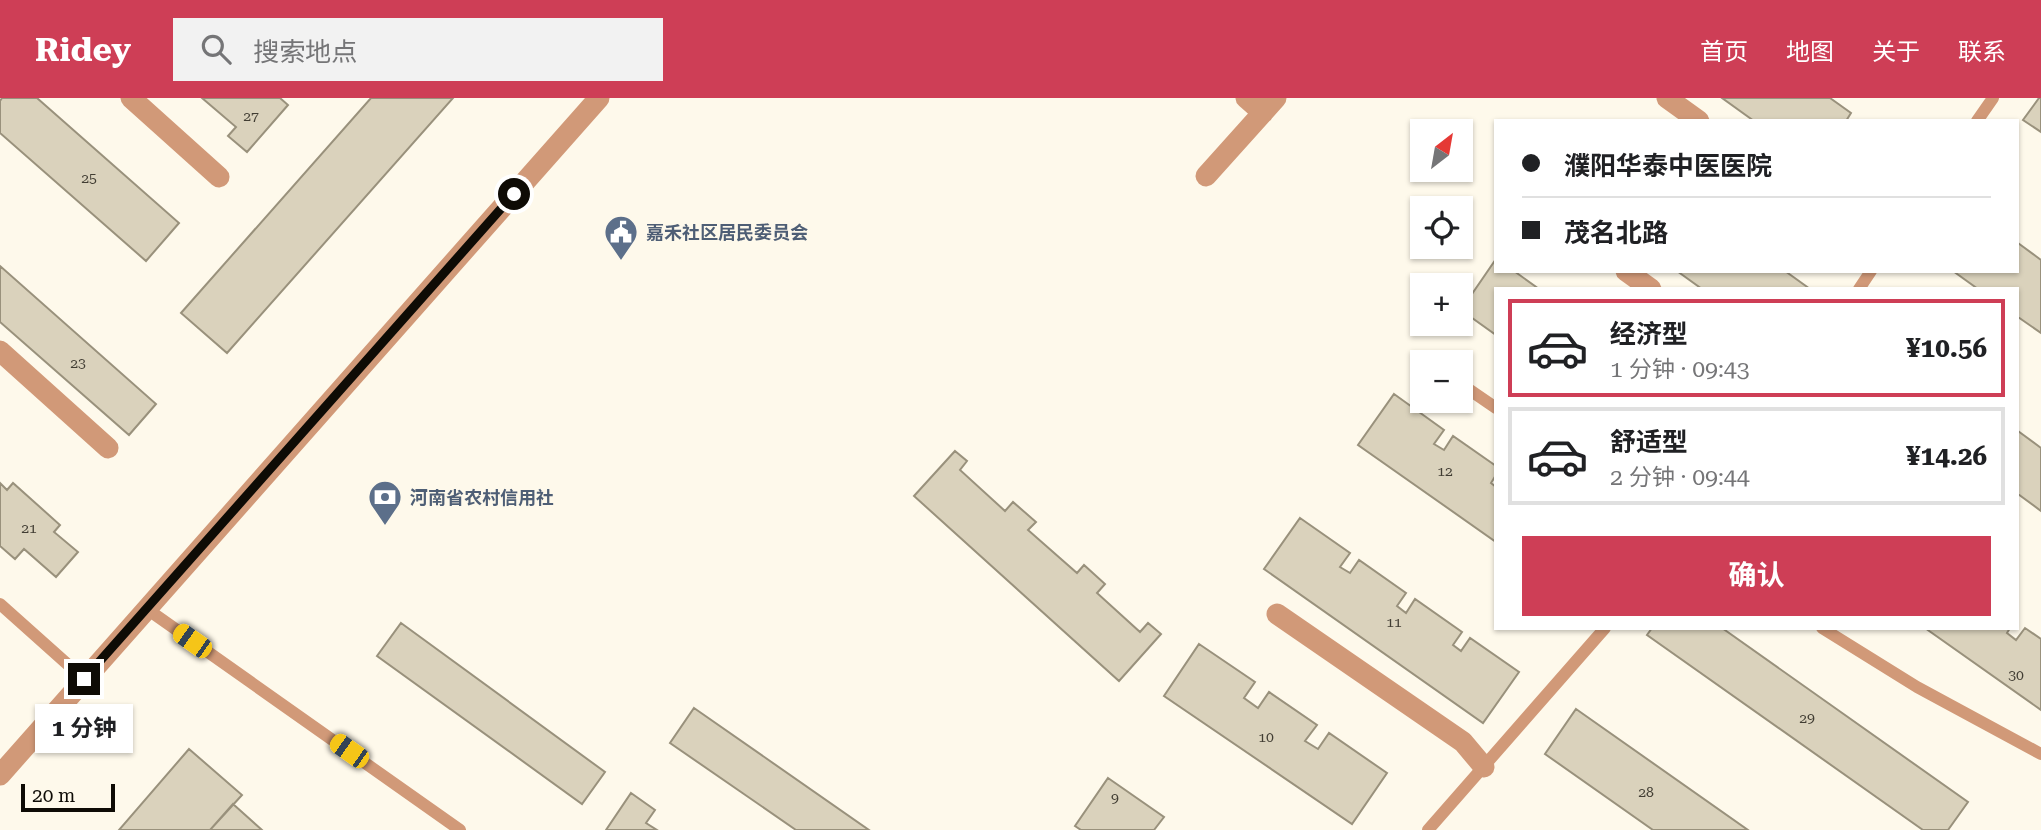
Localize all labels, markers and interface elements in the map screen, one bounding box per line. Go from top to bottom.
search box [173,18,663,81]
text: Ridey [35,30,131,69]
icon: search [197,30,235,68]
text: 搜索地点 [253,37,357,67]
text: 首页 [1700,38,1748,66]
text: 地图 [1786,38,1834,66]
text: 关于 [1872,38,1920,66]
text: 联系 [1958,38,2006,66]
house number: 27 [243,108,259,124]
north arrow [1410,119,1474,182]
map controls [1410,119,1473,413]
text: 濮阳华泰中医医院 [1564,151,1772,181]
house number: 25 [81,170,97,186]
route start [498,178,530,210]
button: locate [1410,196,1473,259]
public building icon: 嘉禾社区居民委员会 [602,213,640,262]
text: 茂名北路 [1564,218,1668,248]
place label: 嘉禾社区居民委员会 [646,222,808,243]
button: + [1410,273,1473,336]
icon: car [1526,317,1589,380]
text: 经济型 [1610,319,1688,349]
text: ¥10.56 [1906,333,1987,363]
button: − [1410,350,1473,413]
house number: 23 [70,355,86,371]
text: 1 分钟 · 09:43 [1610,356,1750,383]
icon: car [1526,425,1589,488]
text: 舒适型 [1610,427,1688,457]
text: ¥14.26 [1906,441,1987,471]
house number: 12 [1437,463,1453,479]
text: 2 分钟 · 09:44 [1610,464,1750,491]
bank icon: 河南省农村信用社 [366,478,404,527]
place label: 河南省农村信用社 [410,487,554,508]
house number: 21 [21,520,37,536]
button: 确认 [1522,536,1991,616]
house number: 11 [1386,614,1402,630]
car [169,620,216,662]
route end [68,663,100,695]
house number: 30 [2008,667,2024,683]
callout: 1 分钟 [35,704,133,752]
house number: 29 [1799,710,1815,726]
text: 1 分钟 [52,715,116,742]
house number: 10 [1258,729,1274,745]
car [326,730,373,772]
scale bar [21,781,116,813]
text: 20 m [32,784,75,807]
house number: 28 [1638,784,1654,800]
house number: 9 [1111,790,1119,806]

